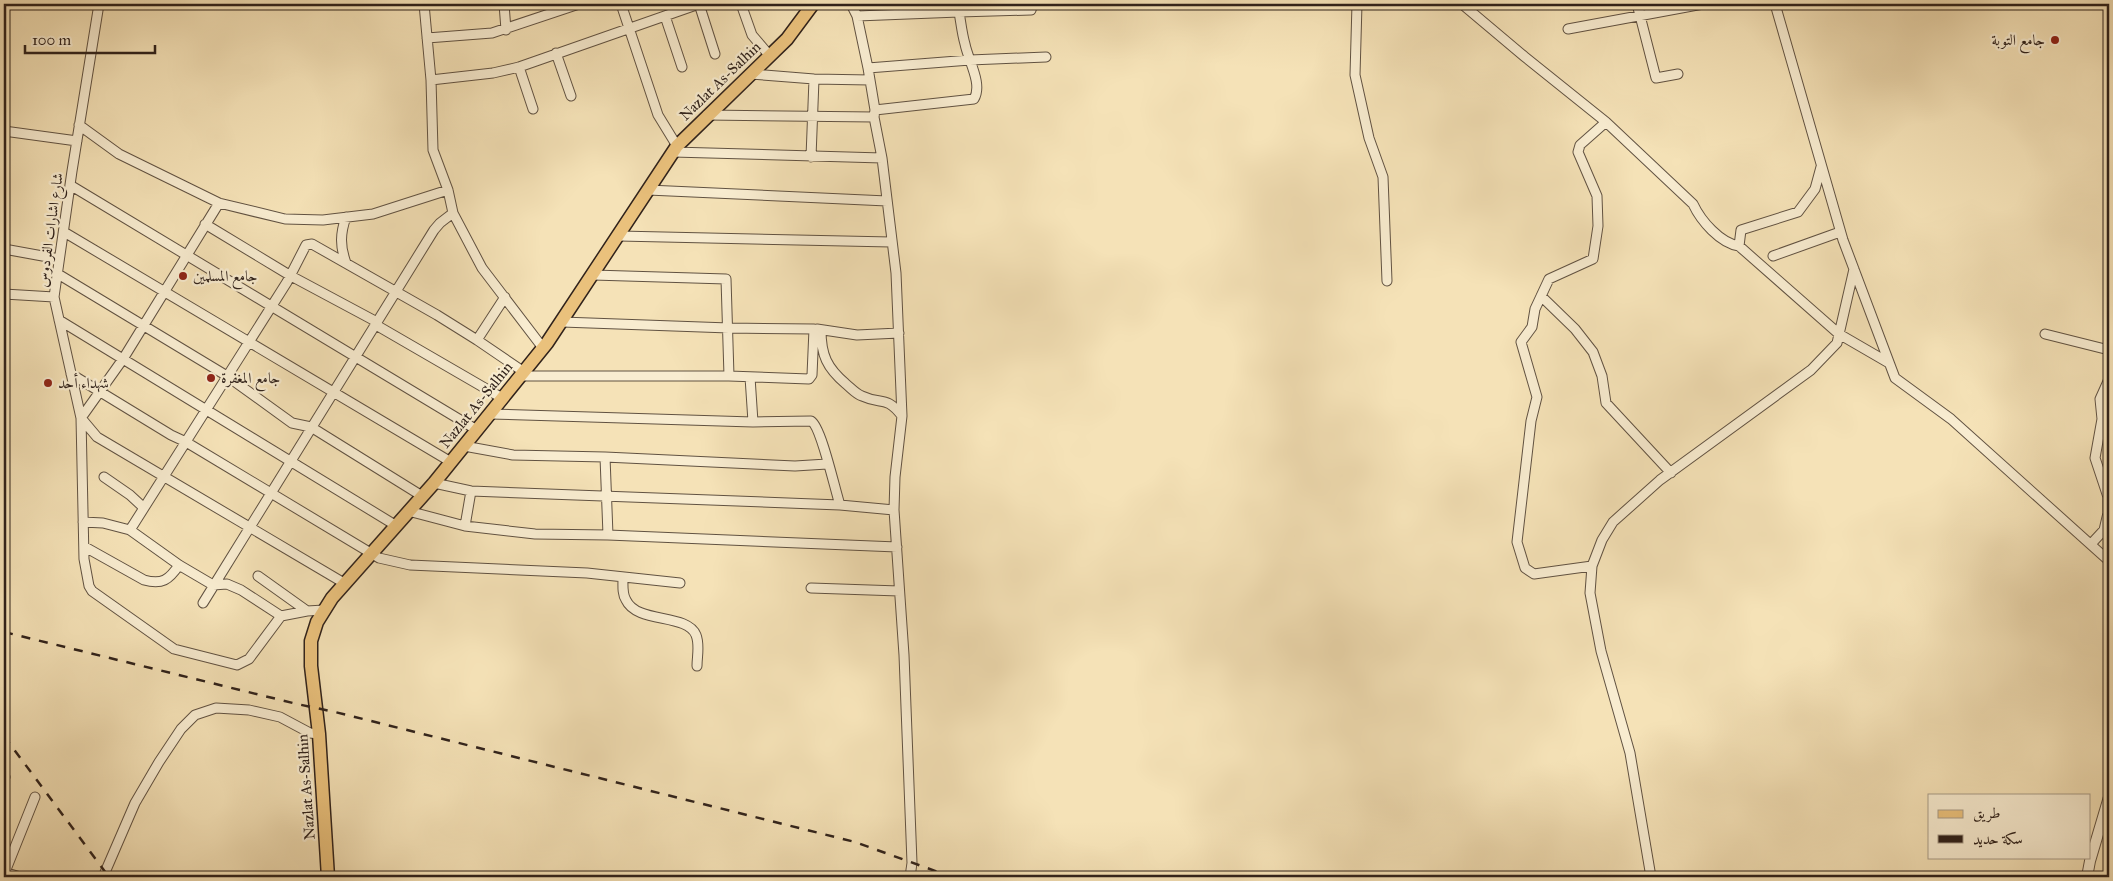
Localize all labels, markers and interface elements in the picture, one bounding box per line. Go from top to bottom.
scale bar [25,22,155,54]
text: 100 m [32,31,72,49]
place label: جامع التوبة [1992,31,2045,54]
marker: جامع التوبة [2049,34,2061,46]
street label: Nazlat As-Salhin [676,38,764,124]
street label: شارع اشارات الفردوس [33,172,71,289]
place label: جامع المسلمين [193,267,258,290]
marker: جامع المسلمين [177,270,189,282]
street label: Nazlat As-Salhin [436,358,516,452]
place label: جامع المغفرة [221,369,280,392]
place label: شهداء أحد [58,372,109,393]
marker: جامع المغفرة [205,372,217,384]
marker: شهداء أحد [42,377,54,389]
street label: Nazlat As-Salhin [293,734,319,840]
legend [1928,794,2090,858]
text: طريق [1973,804,2000,823]
text: سكة حديد [1973,830,2023,848]

